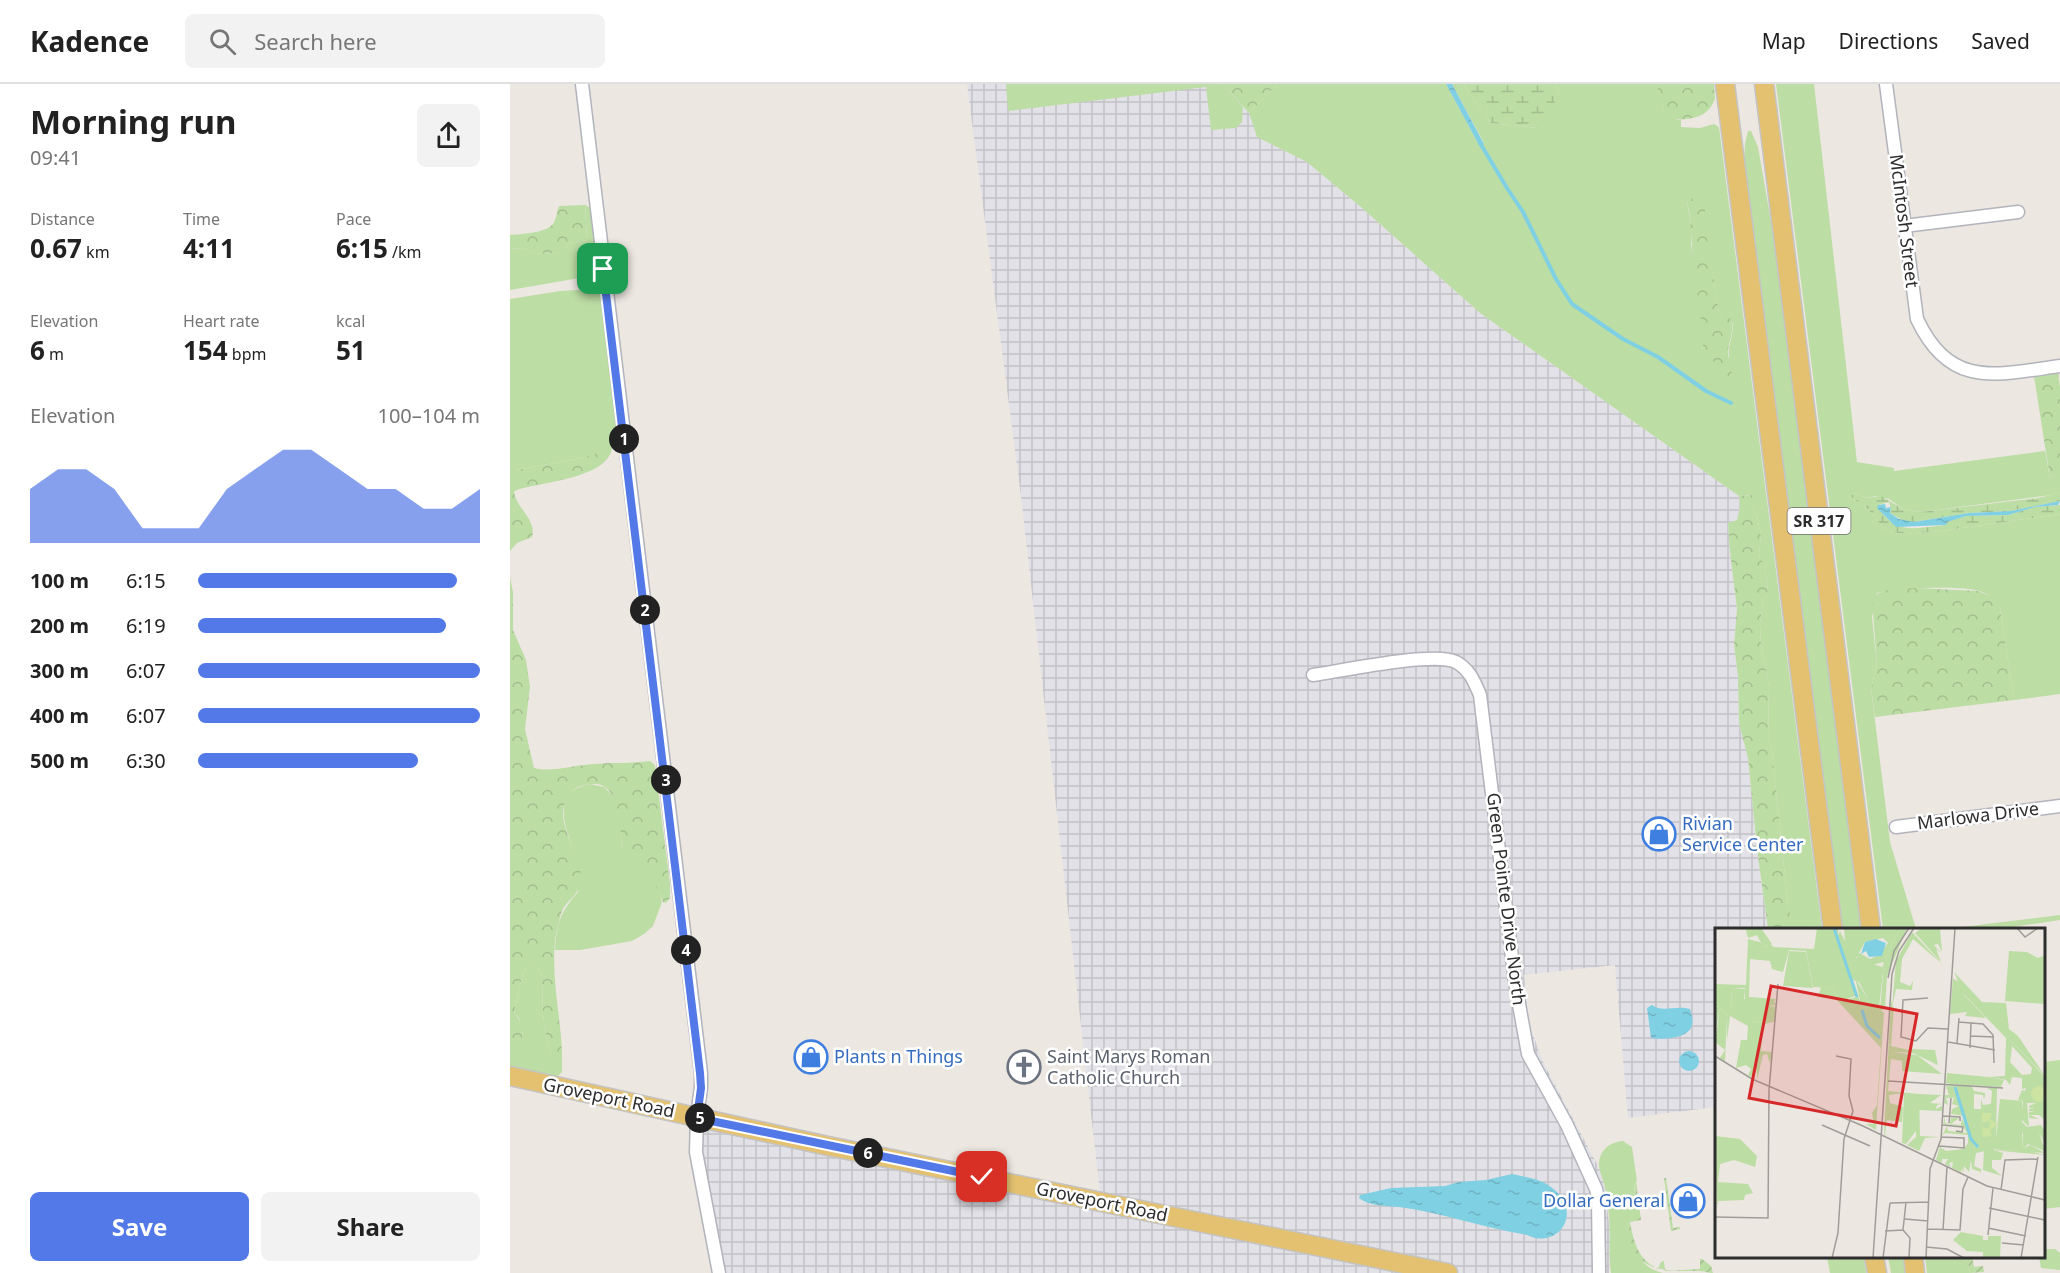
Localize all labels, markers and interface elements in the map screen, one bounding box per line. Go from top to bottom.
search box [185,14,605,68]
text: Kadence [30,22,149,60]
icon: search [206,25,239,58]
text: Search here [254,26,377,56]
text: Map [1762,27,1806,55]
text: Directions [1839,27,1938,55]
text: Saved [1971,27,2030,55]
text: Morning run [30,99,236,144]
button: share [417,104,480,167]
text: 09:41 [30,144,81,171]
street label: McIntosh Street [1885,153,1925,289]
text: Distance [30,208,95,230]
text: Time [183,208,220,230]
text: Pace [336,208,371,230]
text: 0.67 [30,230,82,266]
text: 4:11 [183,230,235,266]
text: 6:15 [336,230,388,266]
text: km [82,241,110,263]
text: /km [388,241,422,263]
pin [577,243,628,294]
icon: arrive [586,252,619,285]
text: Elevation [30,310,98,332]
text: Heart rate [183,310,259,332]
text: kcal [336,310,365,332]
text: 6 [30,332,45,368]
text: 154 [183,332,228,368]
text: 51 [336,332,366,368]
text: m [45,343,64,365]
text: bpm [228,343,266,365]
text: Elevation [30,402,115,429]
text: 100–104 m [377,402,480,429]
pin: 1 [609,424,639,454]
text: 1 [619,428,629,450]
road number: SR 317 [1788,508,1850,534]
text: 100 m [30,567,89,594]
text: 6:15 [126,567,166,594]
pin: 2 [630,595,660,625]
text: 2 [640,599,650,621]
text: 200 m [30,612,89,639]
text: 6:19 [126,612,166,639]
text: 300 m [30,657,89,684]
text: 6:07 [126,657,166,684]
text: 400 m [30,702,89,729]
text: 6:07 [126,702,166,729]
text: 500 m [30,747,89,774]
text: 6:30 [126,747,166,774]
pin: 3 [651,765,681,795]
text: 3 [661,769,671,791]
street label: Green Pointe Drive North [1482,791,1532,1007]
street label: Marlowa Drive [1916,796,2040,834]
place label: Rivian Service Center [1682,811,1804,856]
shop icon: Rivian Service Center [1641,816,1677,852]
inset map [1715,928,2045,1258]
pin: 4 [671,935,701,965]
text: 4 [681,939,691,961]
shop icon: Plants n Things [793,1039,829,1075]
place label: Plants n Things [834,1044,963,1068]
place label: Saint Marys Roman Catholic Church [1047,1044,1210,1089]
church icon: Saint Marys Roman Catholic Church [1006,1049,1042,1085]
street label: Groveport Road [541,1071,677,1123]
pin: 5 [685,1103,715,1133]
text: 5 [695,1107,705,1129]
pin: 6 [853,1138,883,1168]
text: 6 [863,1142,873,1164]
pin [956,1151,1007,1202]
icon: check [965,1160,998,1193]
street label: Groveport Road [1034,1175,1170,1227]
shop icon: Dollar General [1670,1183,1706,1219]
place label: Dollar General [1543,1188,1665,1212]
button: Save [30,1192,249,1261]
button: Share [261,1192,480,1261]

